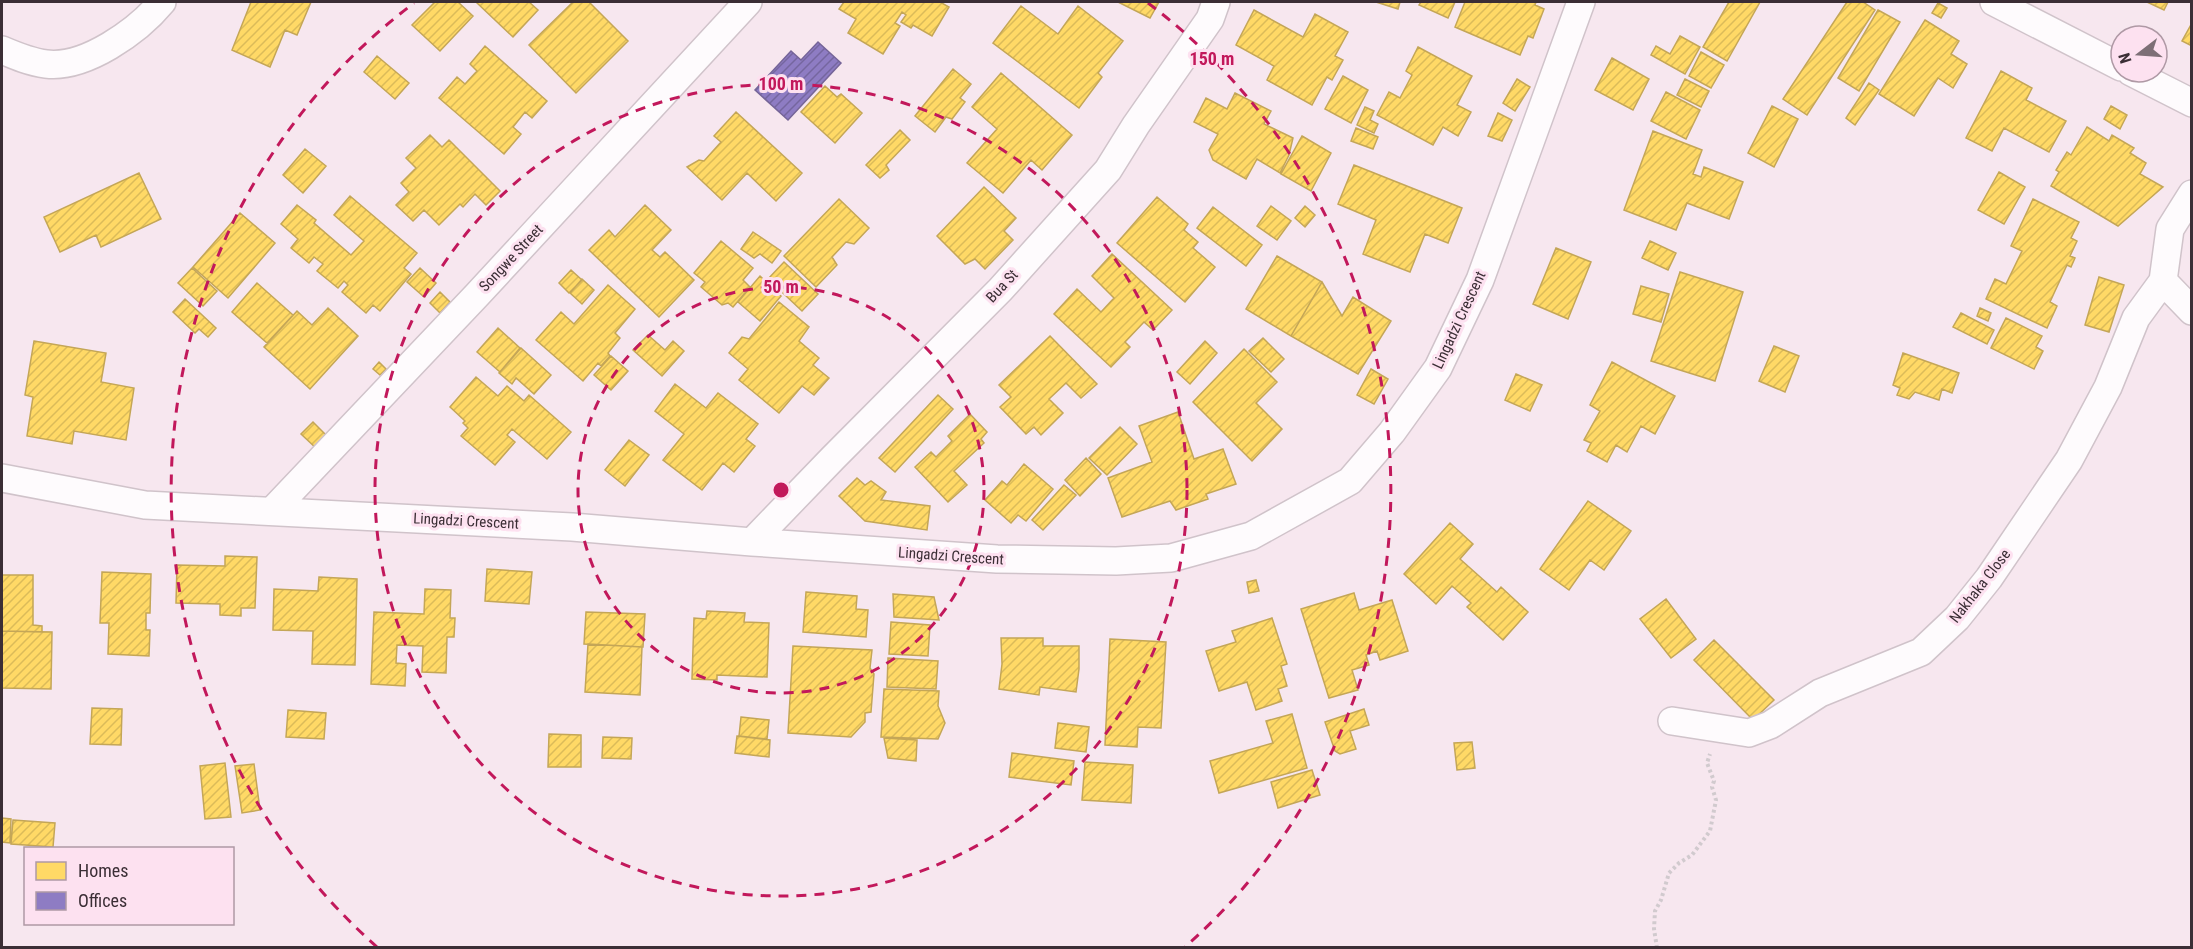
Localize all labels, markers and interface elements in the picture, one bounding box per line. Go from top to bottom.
north arrow [2109,24,2169,84]
text: 150 m [1190,48,1234,69]
text: N [2115,51,2136,66]
text: 100 m [759,73,803,94]
street label: Songwe Street [475,221,547,295]
street label: Bua St [982,266,1022,306]
street label: Lingadzi Crescent [1428,268,1490,372]
text: 50 m [763,276,799,297]
centre of rings [771,480,791,500]
street label: Lingadzi Crescent [413,509,519,533]
street label: Lingadzi Crescent [898,543,1004,569]
street label: Nakhaka Close [1946,546,2014,626]
legend [24,847,234,925]
text: Homes [78,860,128,881]
text: Offices [78,890,127,911]

